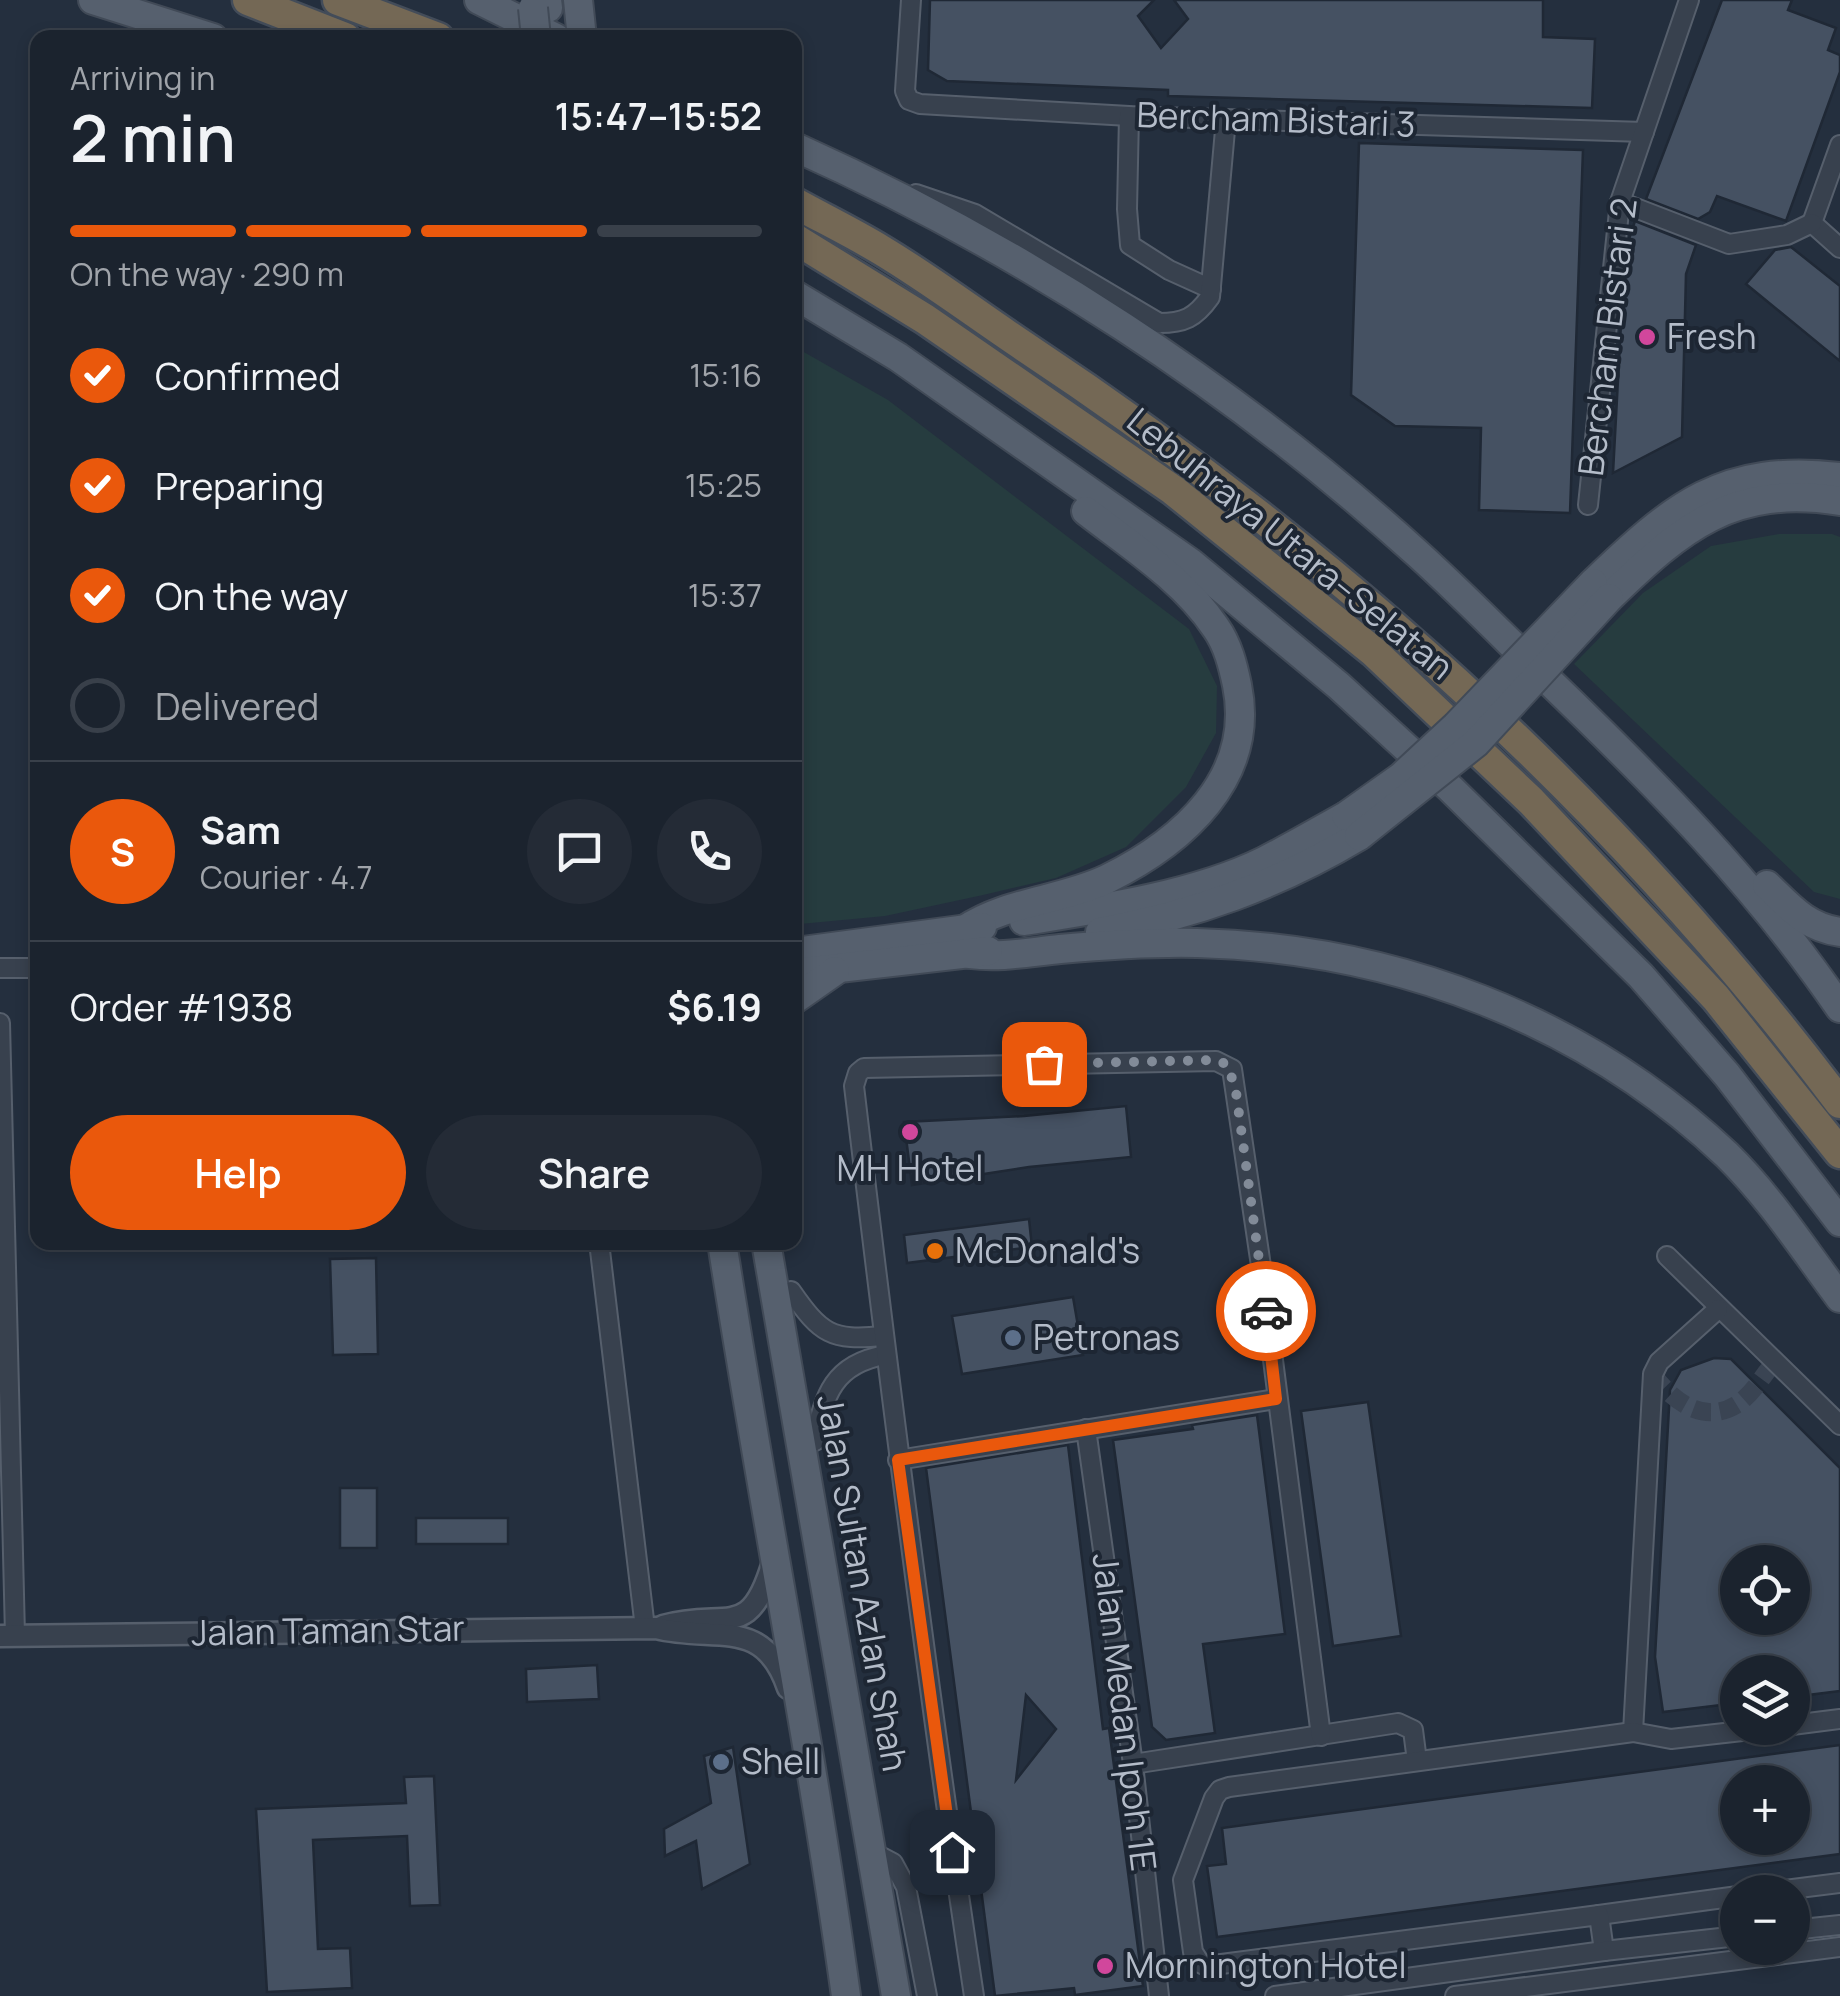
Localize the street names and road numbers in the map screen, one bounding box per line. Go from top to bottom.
street label: Bercham Bistari 3 [1136,90,1416,148]
street label: Bercham Bistari 2 [1566,195,1648,479]
street label: Lebuhraya Utara–Selatan [1117,396,1464,690]
street label: Jalan Sultan Azlan Shah [806,1391,920,1775]
street label: Jalan Medan Ipoh 1E [1082,1550,1168,1874]
street label: Jalan Taman Star [191,1604,465,1656]

